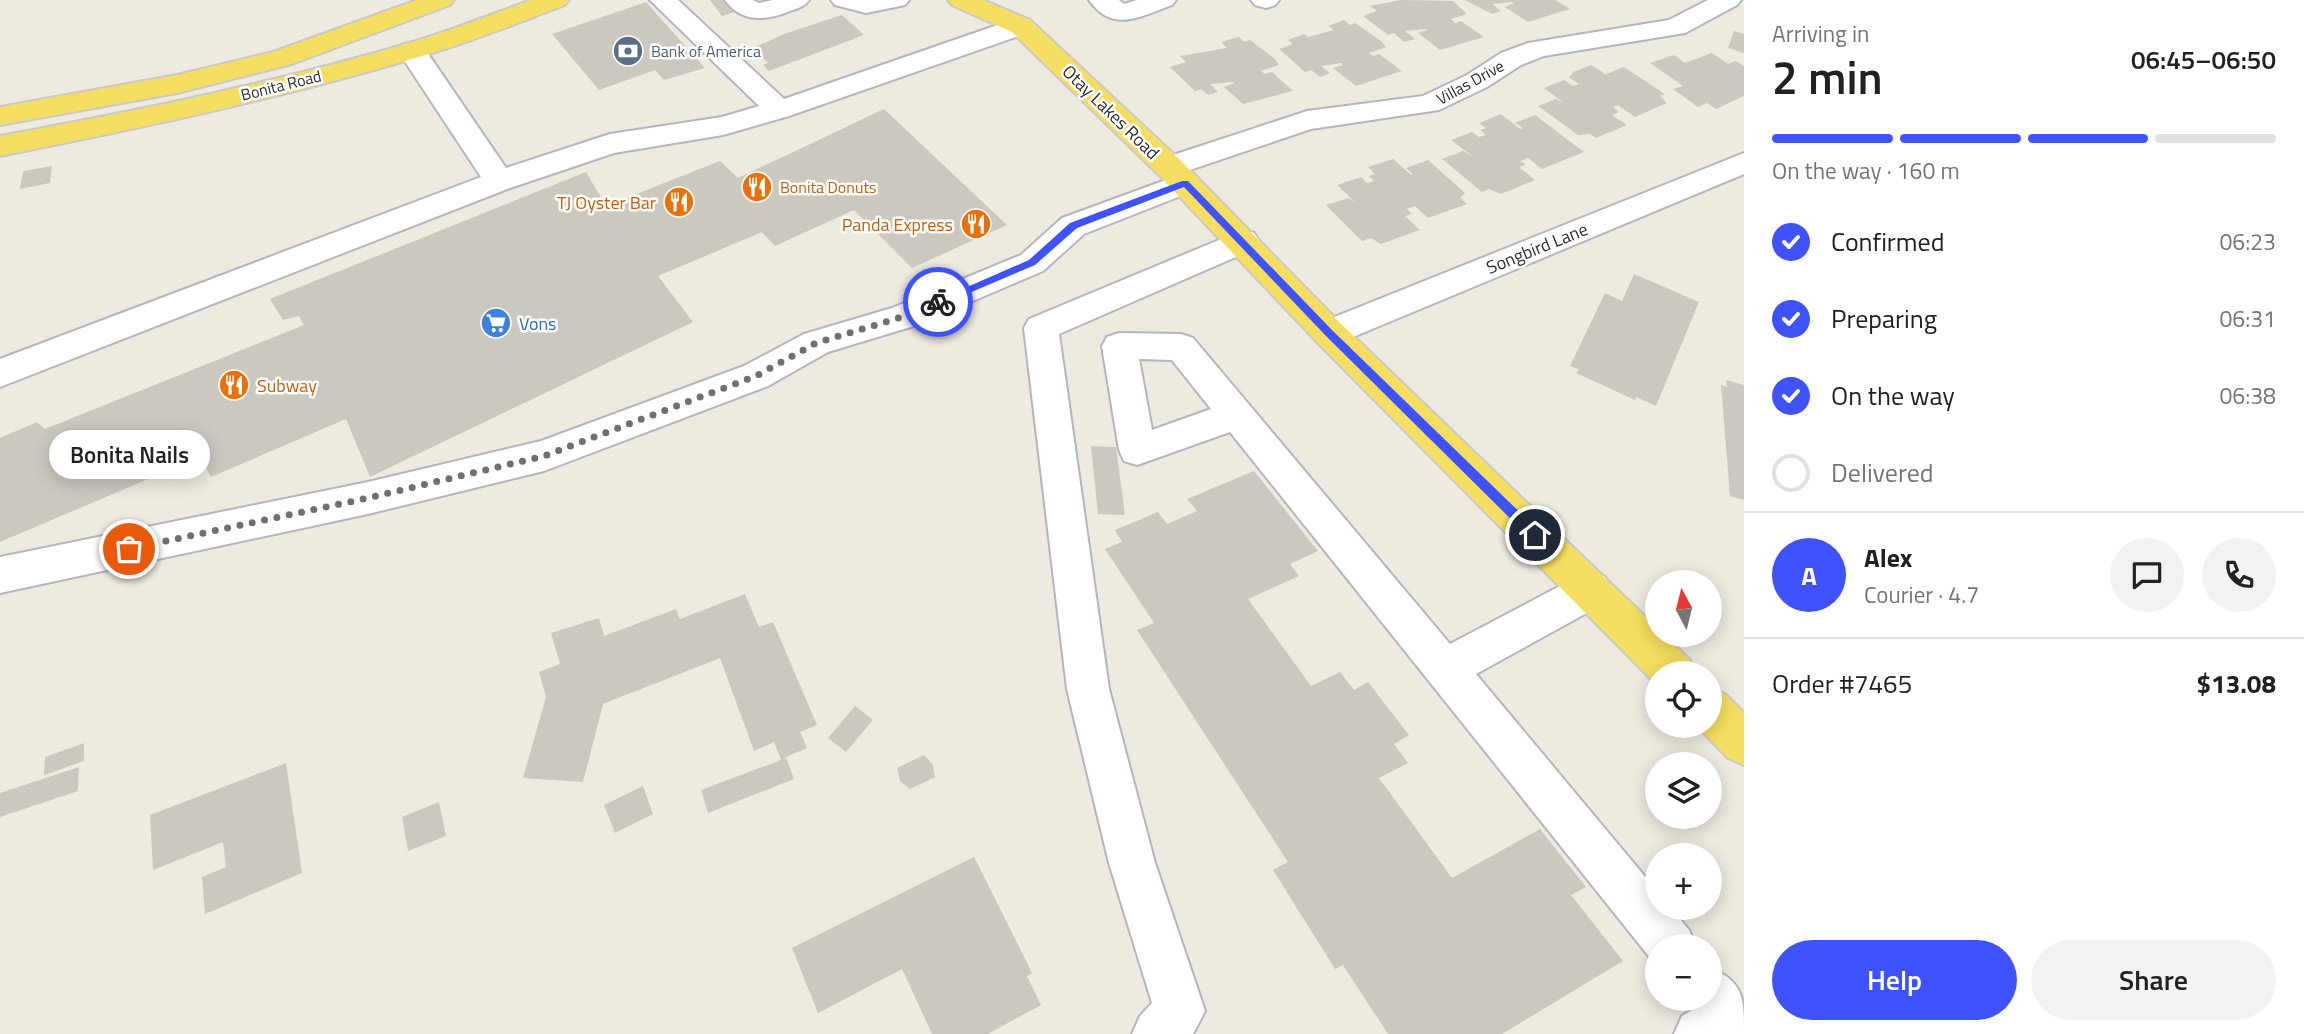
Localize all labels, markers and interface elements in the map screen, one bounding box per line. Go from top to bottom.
text: Arriving in [1772,16,1869,51]
bank icon: Bank of America [611,34,645,68]
place label: Bank of America [651,39,761,63]
text: 06:45–06:50 [2131,40,2276,79]
text: 2 min [1772,42,1883,112]
street label: Villas Drive [1432,54,1508,110]
street label: Otay Lakes Road [1056,58,1166,166]
street label: Bonita Road [238,63,324,107]
text: On the way · 160 m [1772,153,1960,188]
restaurant icon: Bonita Donuts [740,170,774,204]
place label: Bonita Donuts [780,175,876,199]
restaurant icon: TJ Oyster Bar [662,185,696,219]
place label: TJ Oyster Bar [557,189,656,216]
restaurant icon: Panda Express [959,207,993,241]
place label: Panda Express [842,211,953,238]
street label: Songbird Lane [1482,215,1592,281]
text: Confirmed [1831,222,1945,261]
icon: check [1772,223,1810,261]
text: 06:23 [2219,224,2276,259]
courier [903,267,973,337]
icon: bike [919,283,957,321]
text: Preparing [1831,299,1937,338]
icon: check [1772,300,1810,338]
text: 06:31 [2219,301,2276,336]
supermarket icon: Vons [479,306,513,340]
place label: Vons [519,310,556,337]
restaurant icon: Subway [217,368,251,402]
place label: Subway [257,372,317,399]
text: On the way [1831,376,1955,415]
icon: check [1772,377,1810,415]
text: 06:38 [2219,378,2276,413]
callout: Bonita Nails [48,430,210,479]
text: Bonita Nails [70,437,189,472]
text: Delivered [1831,453,1934,492]
pin [1505,505,1565,565]
icon: home [1516,516,1554,554]
pin [99,519,159,579]
icon: bag [110,530,148,568]
text: Alex [1864,538,1912,577]
button: chat [2110,538,2184,612]
button: phone [2202,538,2276,612]
text: A [1801,556,1817,595]
north arrow [1645,570,1722,648]
map controls [1645,570,1722,1011]
text: Courier · 4.7 [1864,577,1979,612]
button: locate [1645,661,1722,738]
text: Order #7465 [1772,664,1912,703]
text: $13.08 [2197,664,2276,703]
button: layers [1645,752,1722,829]
button: + [1645,843,1722,920]
button: − [1645,934,1722,1011]
button: Help [1772,940,2017,1020]
button: Share [2031,940,2276,1020]

